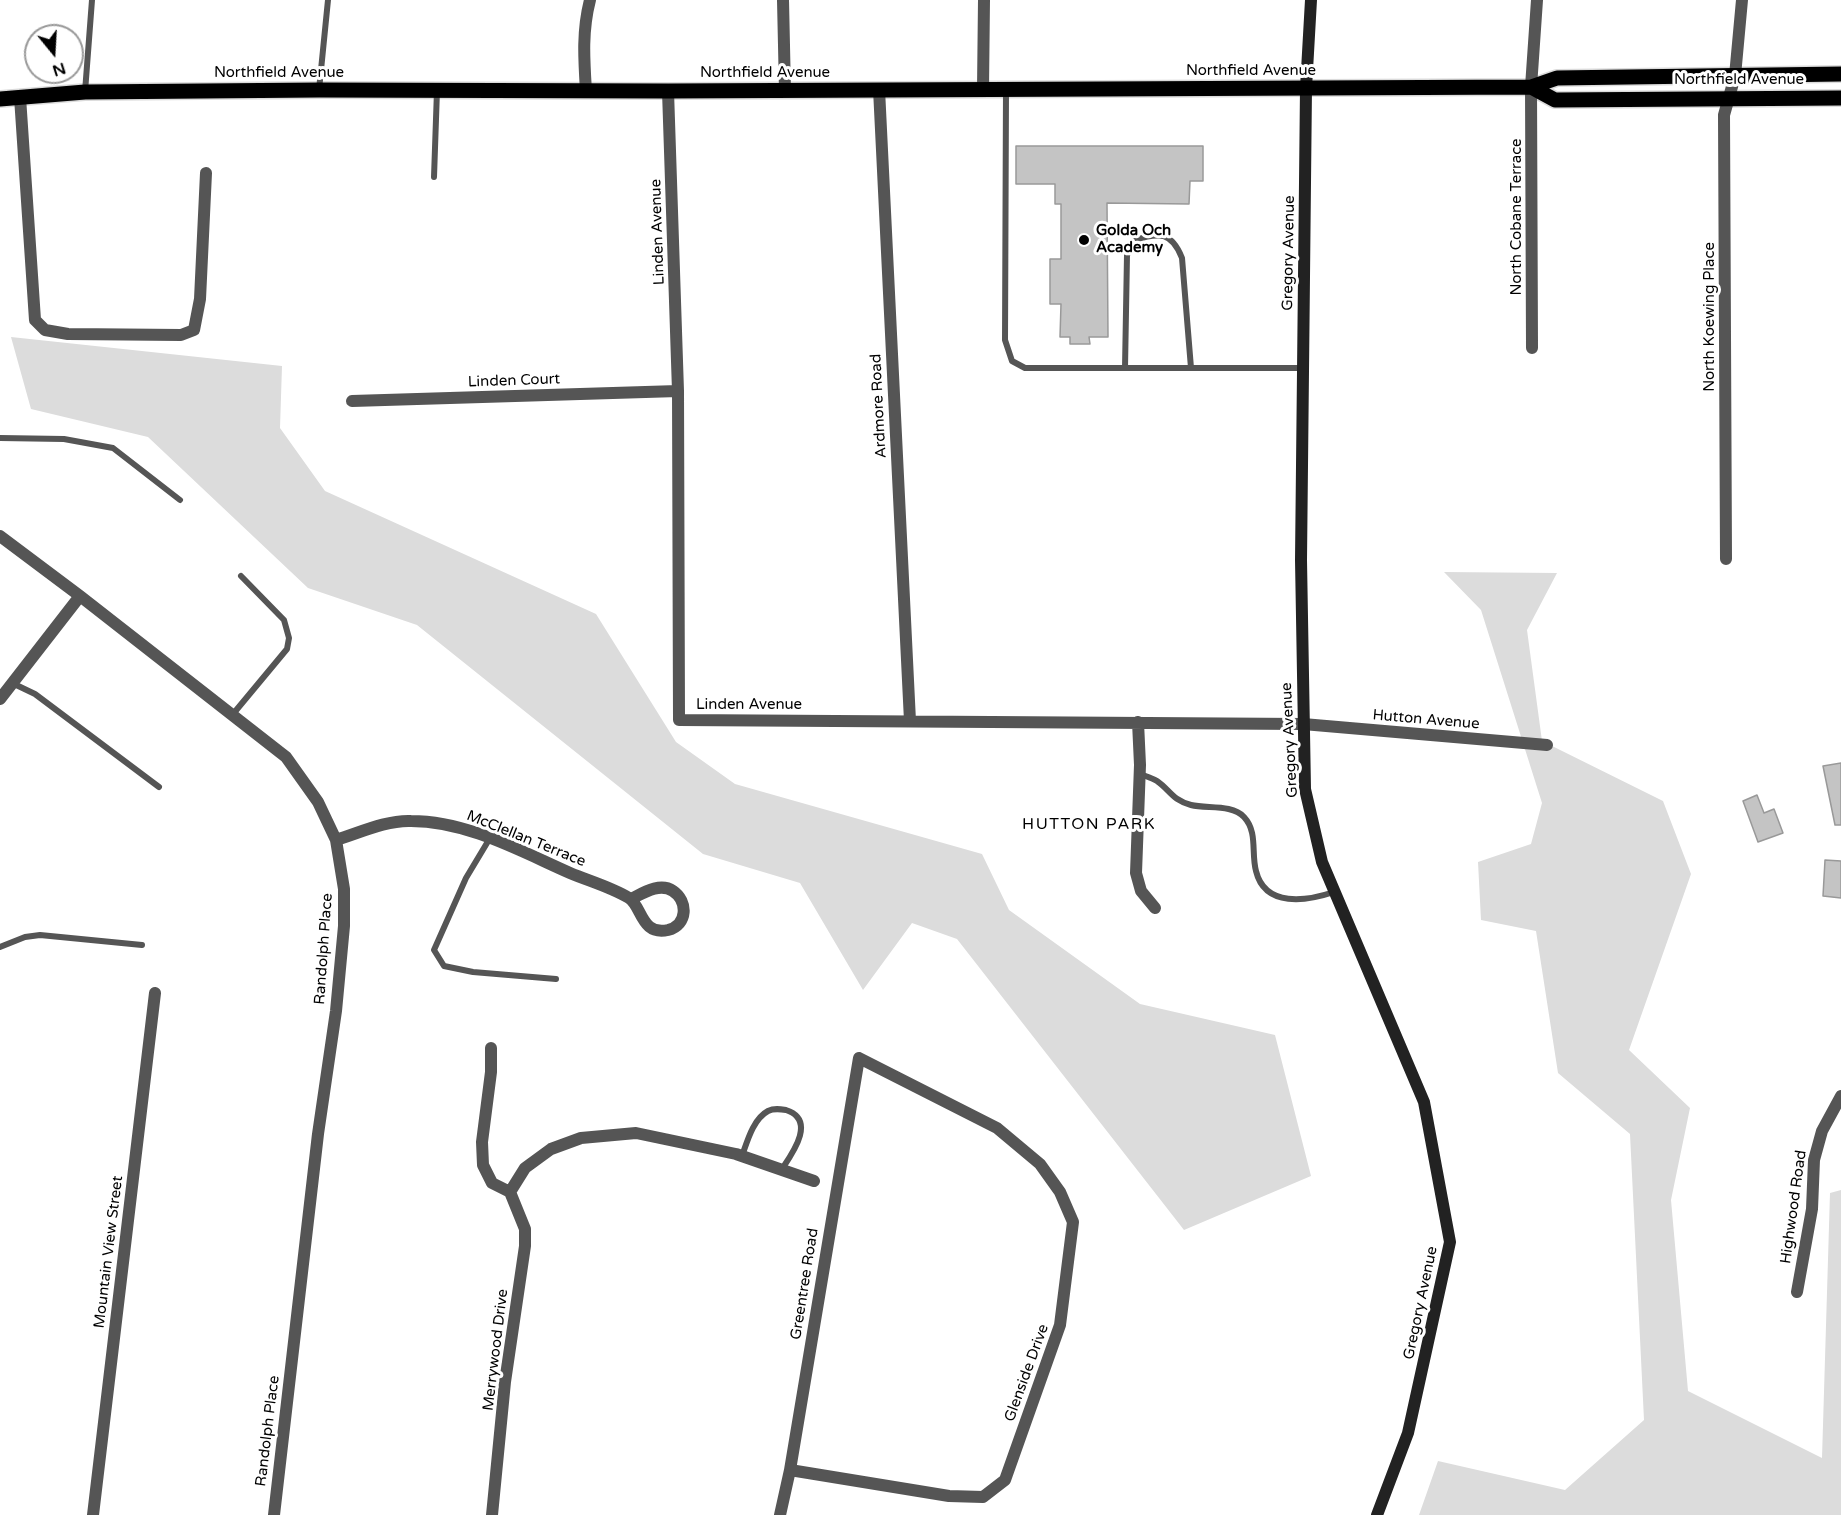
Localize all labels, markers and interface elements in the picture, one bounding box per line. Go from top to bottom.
north arrow [24,24,84,84]
text: N [50,58,68,81]
street label: Northfield Avenue [1186,62,1316,80]
street label: Northfield Avenue [214,64,344,82]
street label: Northfield Avenue [700,64,830,82]
street label: Northfield Avenue [1674,71,1804,89]
street label: North Cobane Terrace [1508,138,1526,296]
street label: Linden Avenue [647,179,669,285]
street label: Gregory Avenue [1279,195,1299,311]
place label: Golda Och Academy [1096,222,1171,257]
marker: Golda Och Academy [1077,233,1091,247]
street label: North Koewing Place [1701,242,1719,392]
street label: Ardmore Road [867,353,891,459]
street label: Linden Court [468,370,560,392]
street label: Gregory Avenue [1278,682,1302,798]
street label: Linden Avenue [696,696,802,714]
street label: Hutton Avenue [1372,706,1480,734]
street label: McClellan Terrace [464,807,588,871]
district label: HUTTON PARK [1022,815,1156,835]
street label: Randolph Place [311,893,337,1005]
street label: Highwood Road [1777,1149,1811,1265]
street label: Mountain View Street [91,1175,127,1329]
street label: Greentree Road [787,1227,823,1341]
street label: Gregory Avenue [1400,1245,1442,1361]
street label: Merrywood Drive [480,1288,512,1412]
street label: Glenside Drive [1001,1322,1053,1424]
street label: Randolph Place [252,1374,284,1488]

